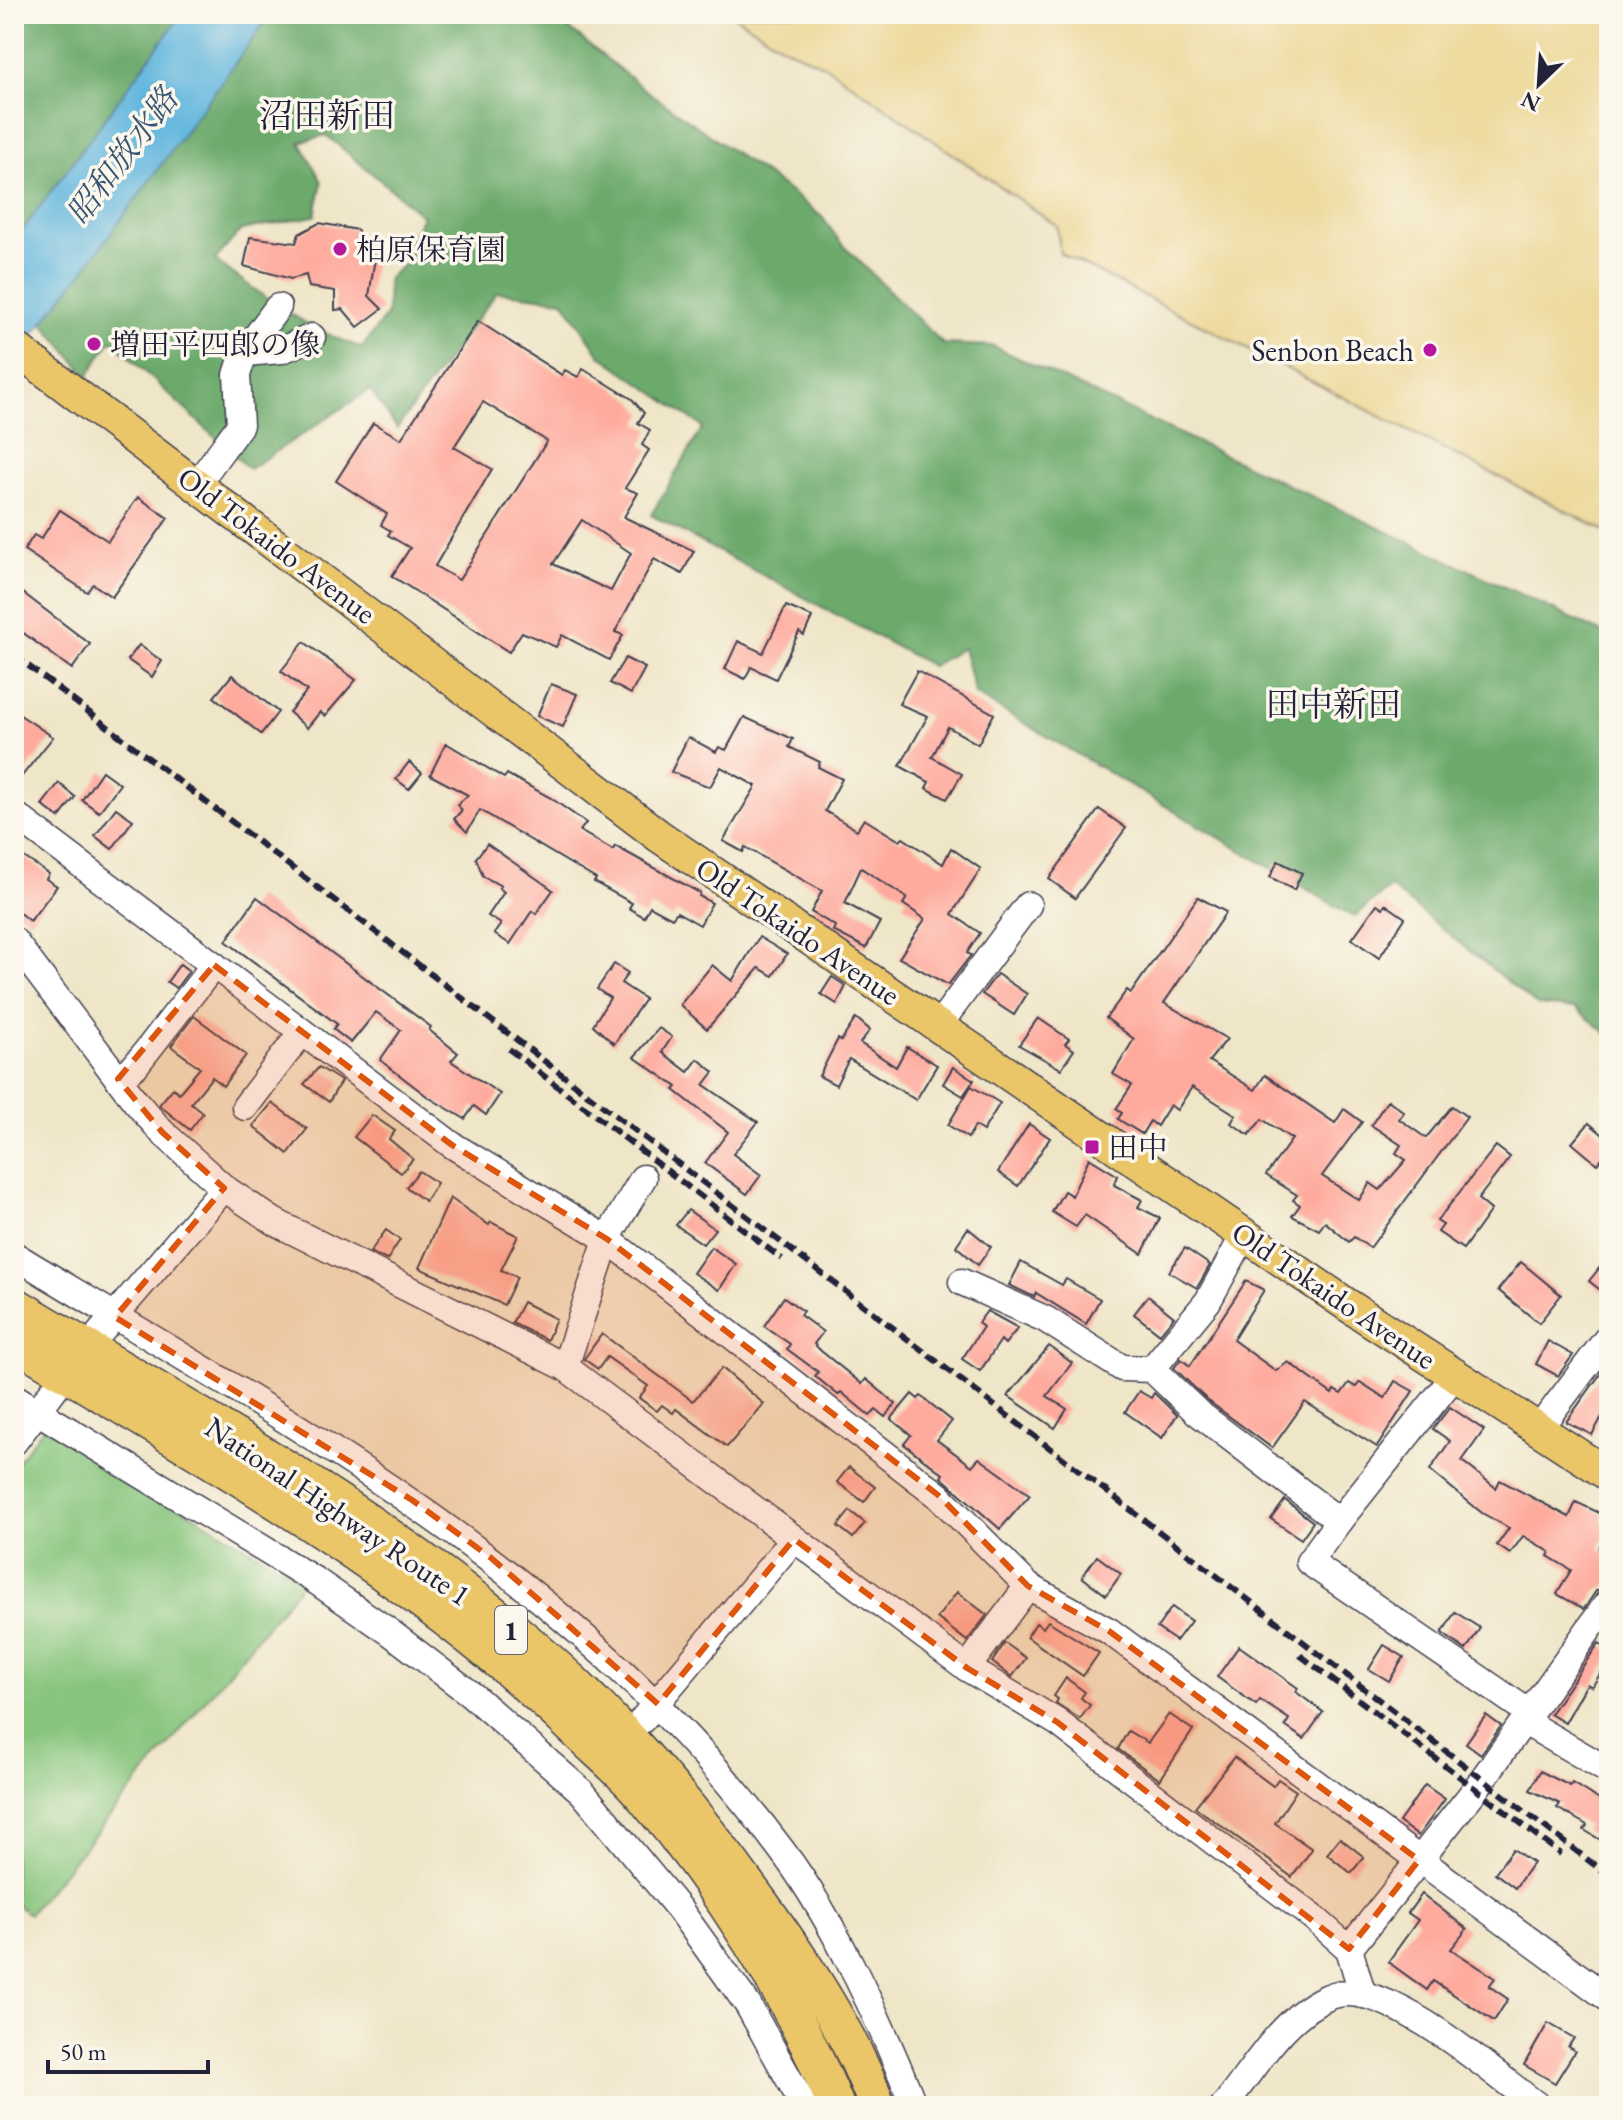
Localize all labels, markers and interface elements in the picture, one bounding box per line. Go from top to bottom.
north arrow [1499,44,1579,124]
water label: 昭和放水路 [57,78,188,233]
text: N [1516,85,1545,119]
district label: 沼田新田 [259,93,395,137]
place label: 柏原保育園 [356,230,506,269]
marker: 柏原保育園 [331,240,349,258]
place label: 増田平四郎の像 [110,325,320,364]
place label: Senbon Beach [1251,331,1414,370]
marker: 増田平四郎の像 [85,335,103,353]
marker: Senbon Beach [1421,341,1439,359]
street label: Old Tokaido Avenue [170,458,384,632]
district label: 田中新田 [1265,682,1401,726]
street label: Old Tokaido Avenue [688,848,908,1014]
place label: 田中 [1108,1128,1168,1167]
marker: 田中 [1083,1138,1101,1156]
street label: Old Tokaido Avenue [1224,1212,1444,1378]
street label: National Highway Route 1 [198,1408,478,1614]
road number: 1 [495,1606,527,1654]
scale bar [48,2024,208,2074]
text: 50 m [60,2036,107,2067]

